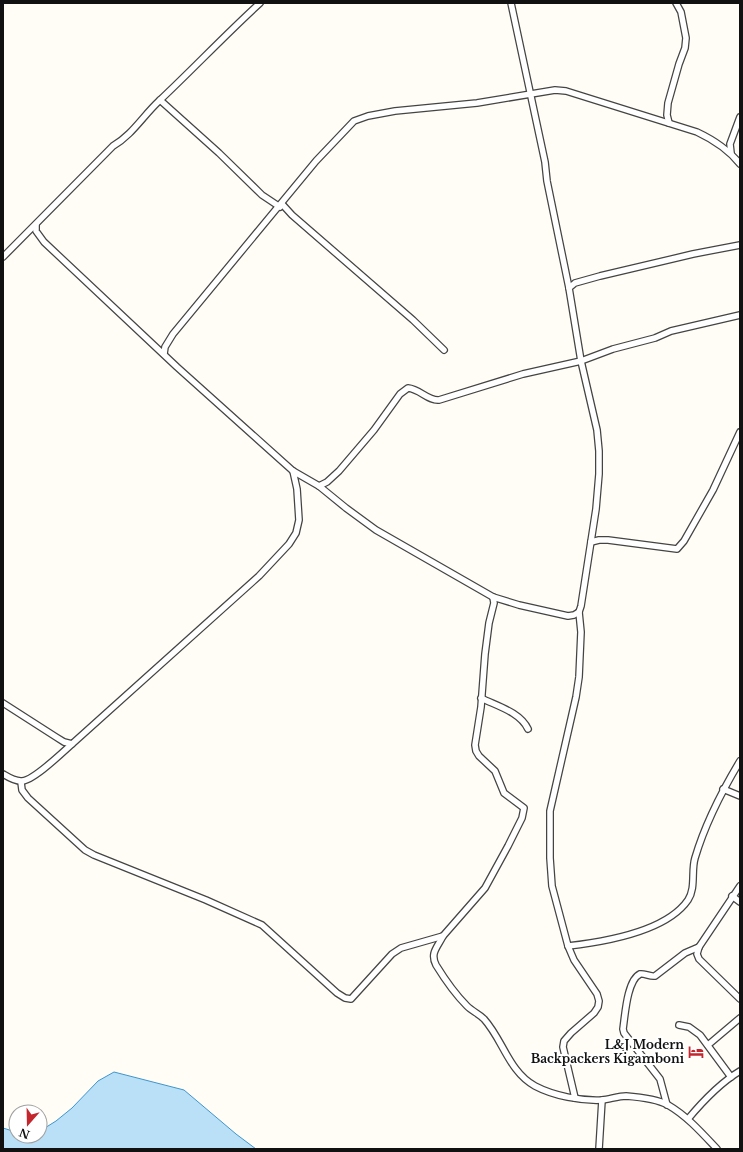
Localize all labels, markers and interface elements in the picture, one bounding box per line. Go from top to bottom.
place label: L&J Modern Backpackers Kigamboni [531,1037,685,1066]
hotel icon: L&J Modern Backpackers Kigamboni [687,1043,705,1061]
north arrow [8,1104,48,1144]
text: N [17,1125,32,1142]

